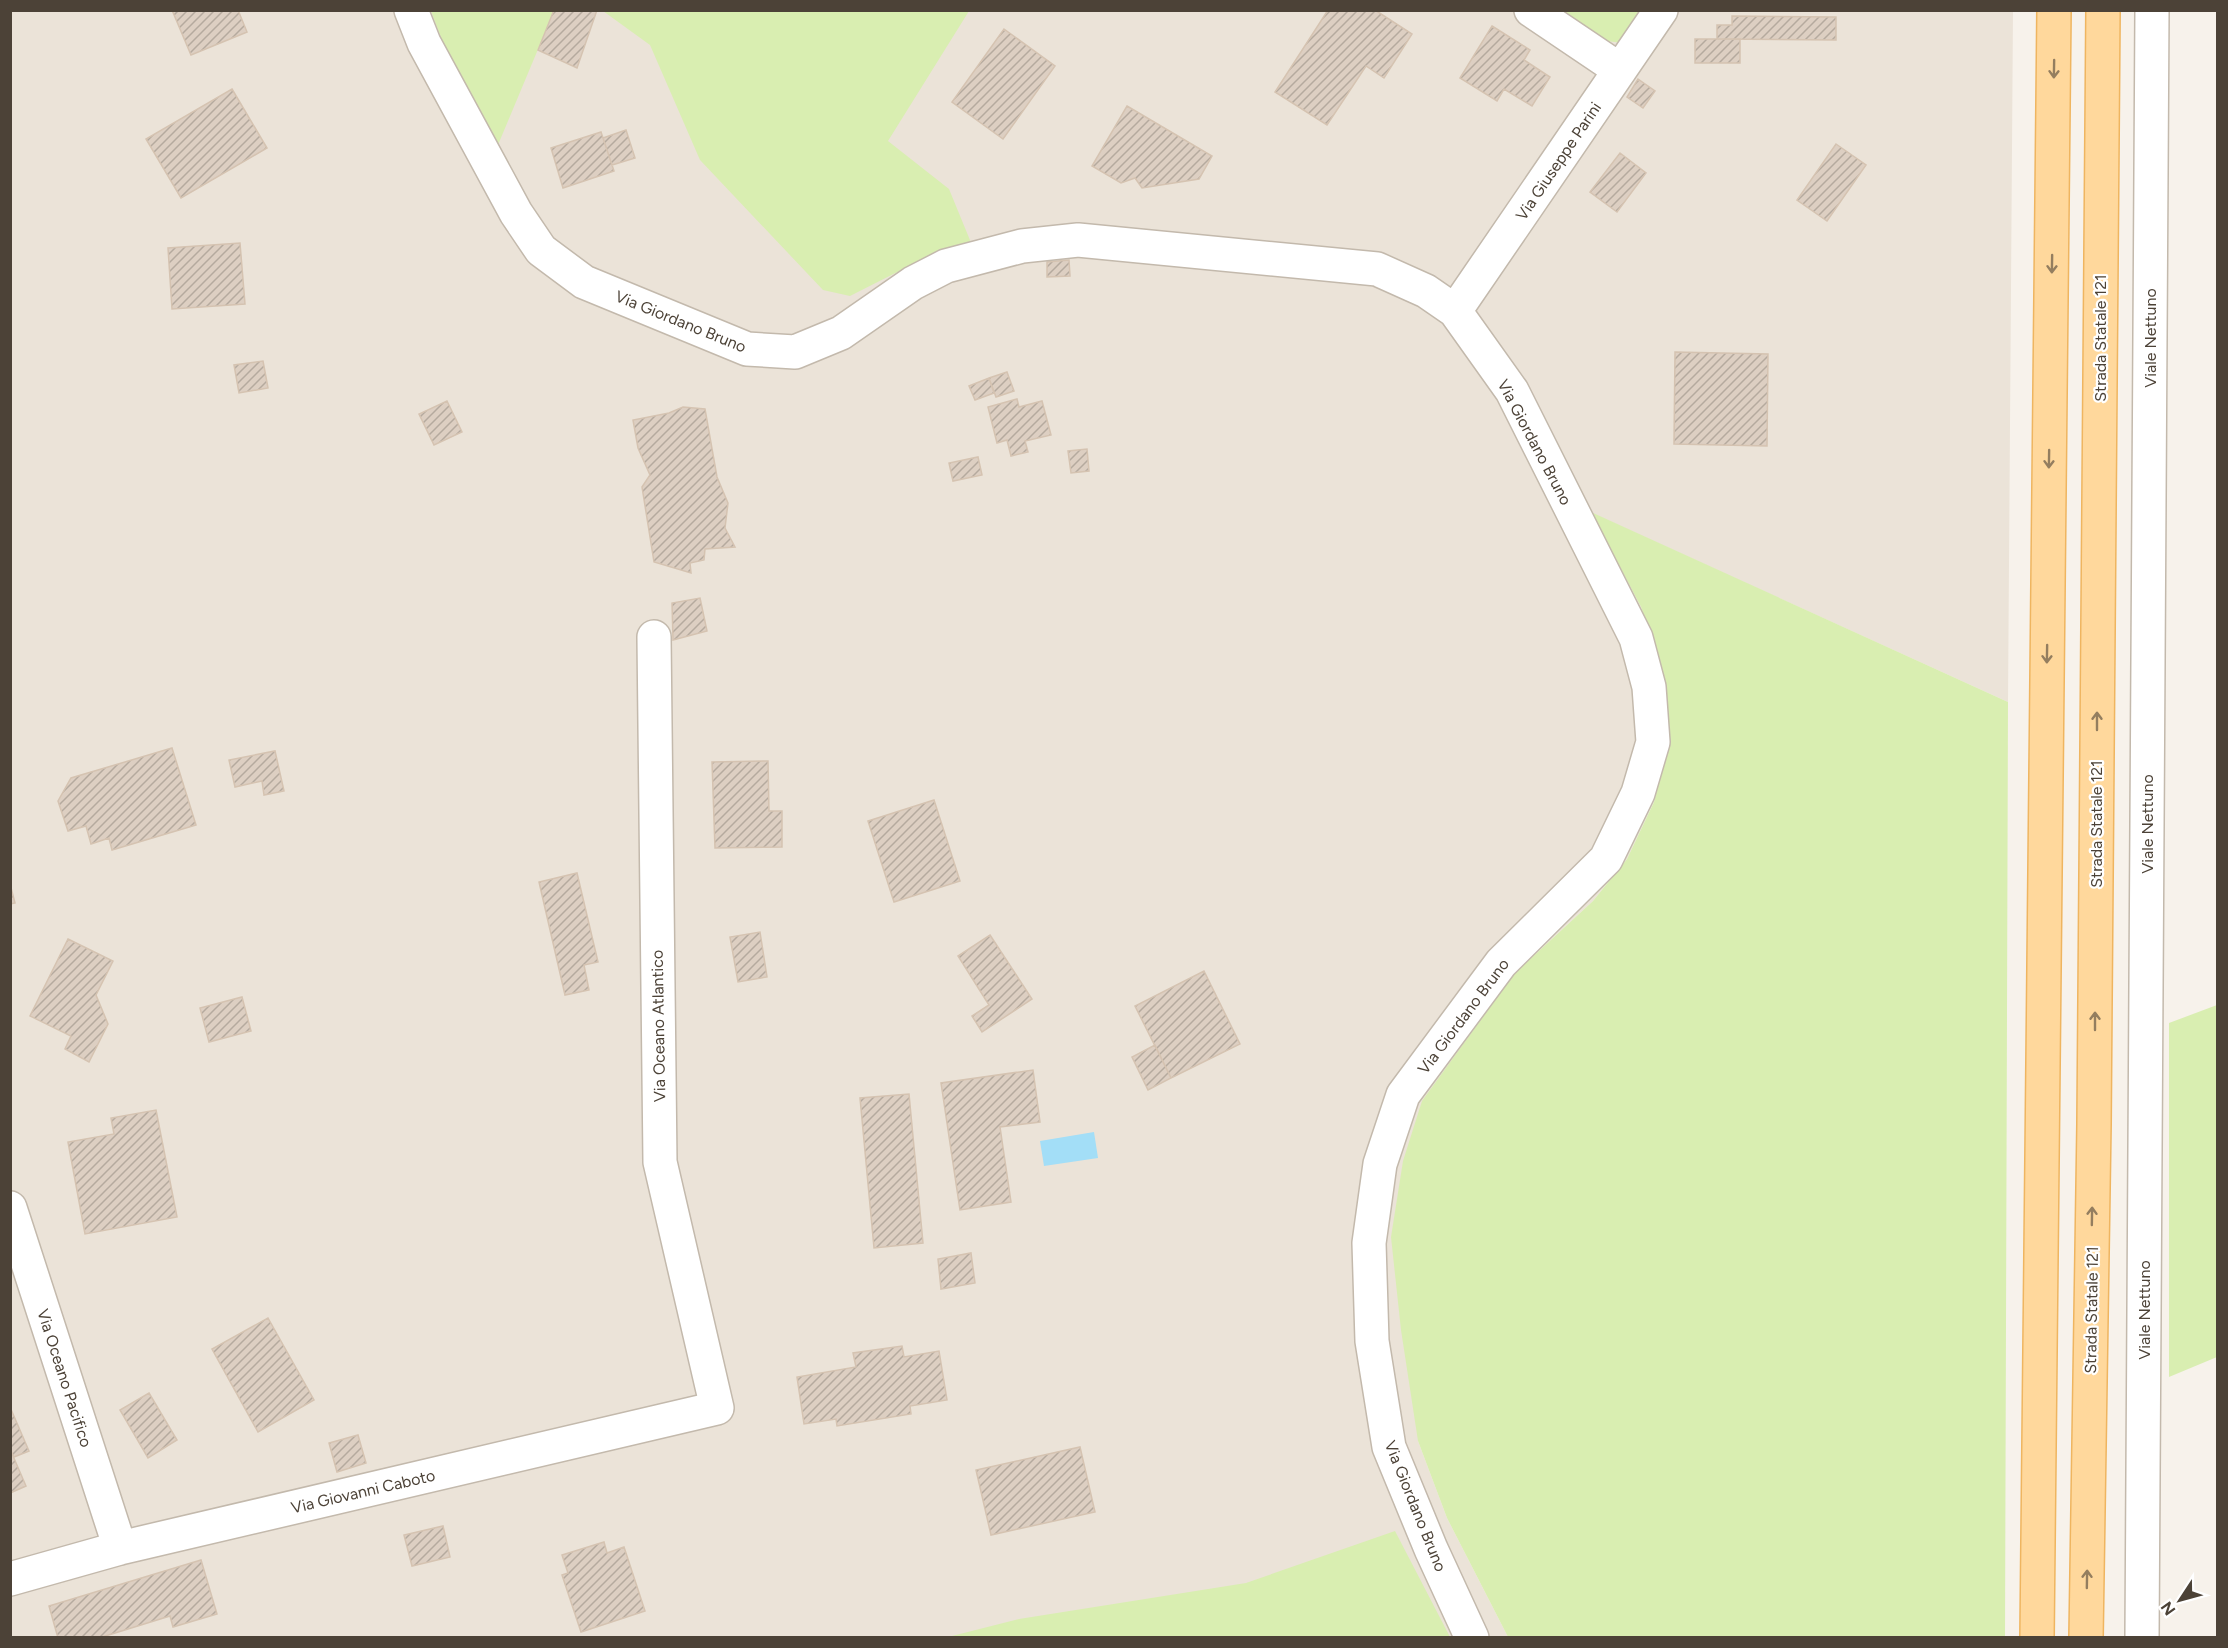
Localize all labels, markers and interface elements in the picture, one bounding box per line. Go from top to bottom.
one-way arrow [2048,58,2060,78]
street label: Via Giuseppe Parini [1512,99,1605,224]
one-way arrow [2046,253,2057,273]
street label: Strada Statale 121 [2091,274,2110,402]
street label: Via Giordano Bruno [613,287,749,356]
street label: Viale Nettuno [2141,288,2160,388]
street label: Via Giordano Bruno [1493,376,1576,508]
one-way arrow [2044,448,2055,468]
one-way arrow [2041,643,2053,663]
one-way arrow [2091,712,2103,732]
street label: Strada Statale 121 [2087,760,2106,888]
street label: Viale Nettuno [2138,774,2157,874]
street label: Via Oceano Atlantico [648,950,669,1102]
street label: Via Giordano Bruno [1414,955,1513,1078]
one-way arrow [2089,1012,2100,1032]
one-way arrow [2086,1207,2098,1227]
street label: Strada Statale 121 [2081,1246,2102,1374]
street label: Viale Nettuno [2135,1260,2154,1360]
street label: Via Oceano Pacifico [33,1307,96,1450]
street label: Via Giordano Bruno [1381,1438,1450,1574]
street label: Via Giovanni Caboto [289,1466,437,1517]
one-way arrow [2081,1570,2092,1590]
north arrow [2150,1570,2210,1630]
text: N [2157,1598,2180,1619]

